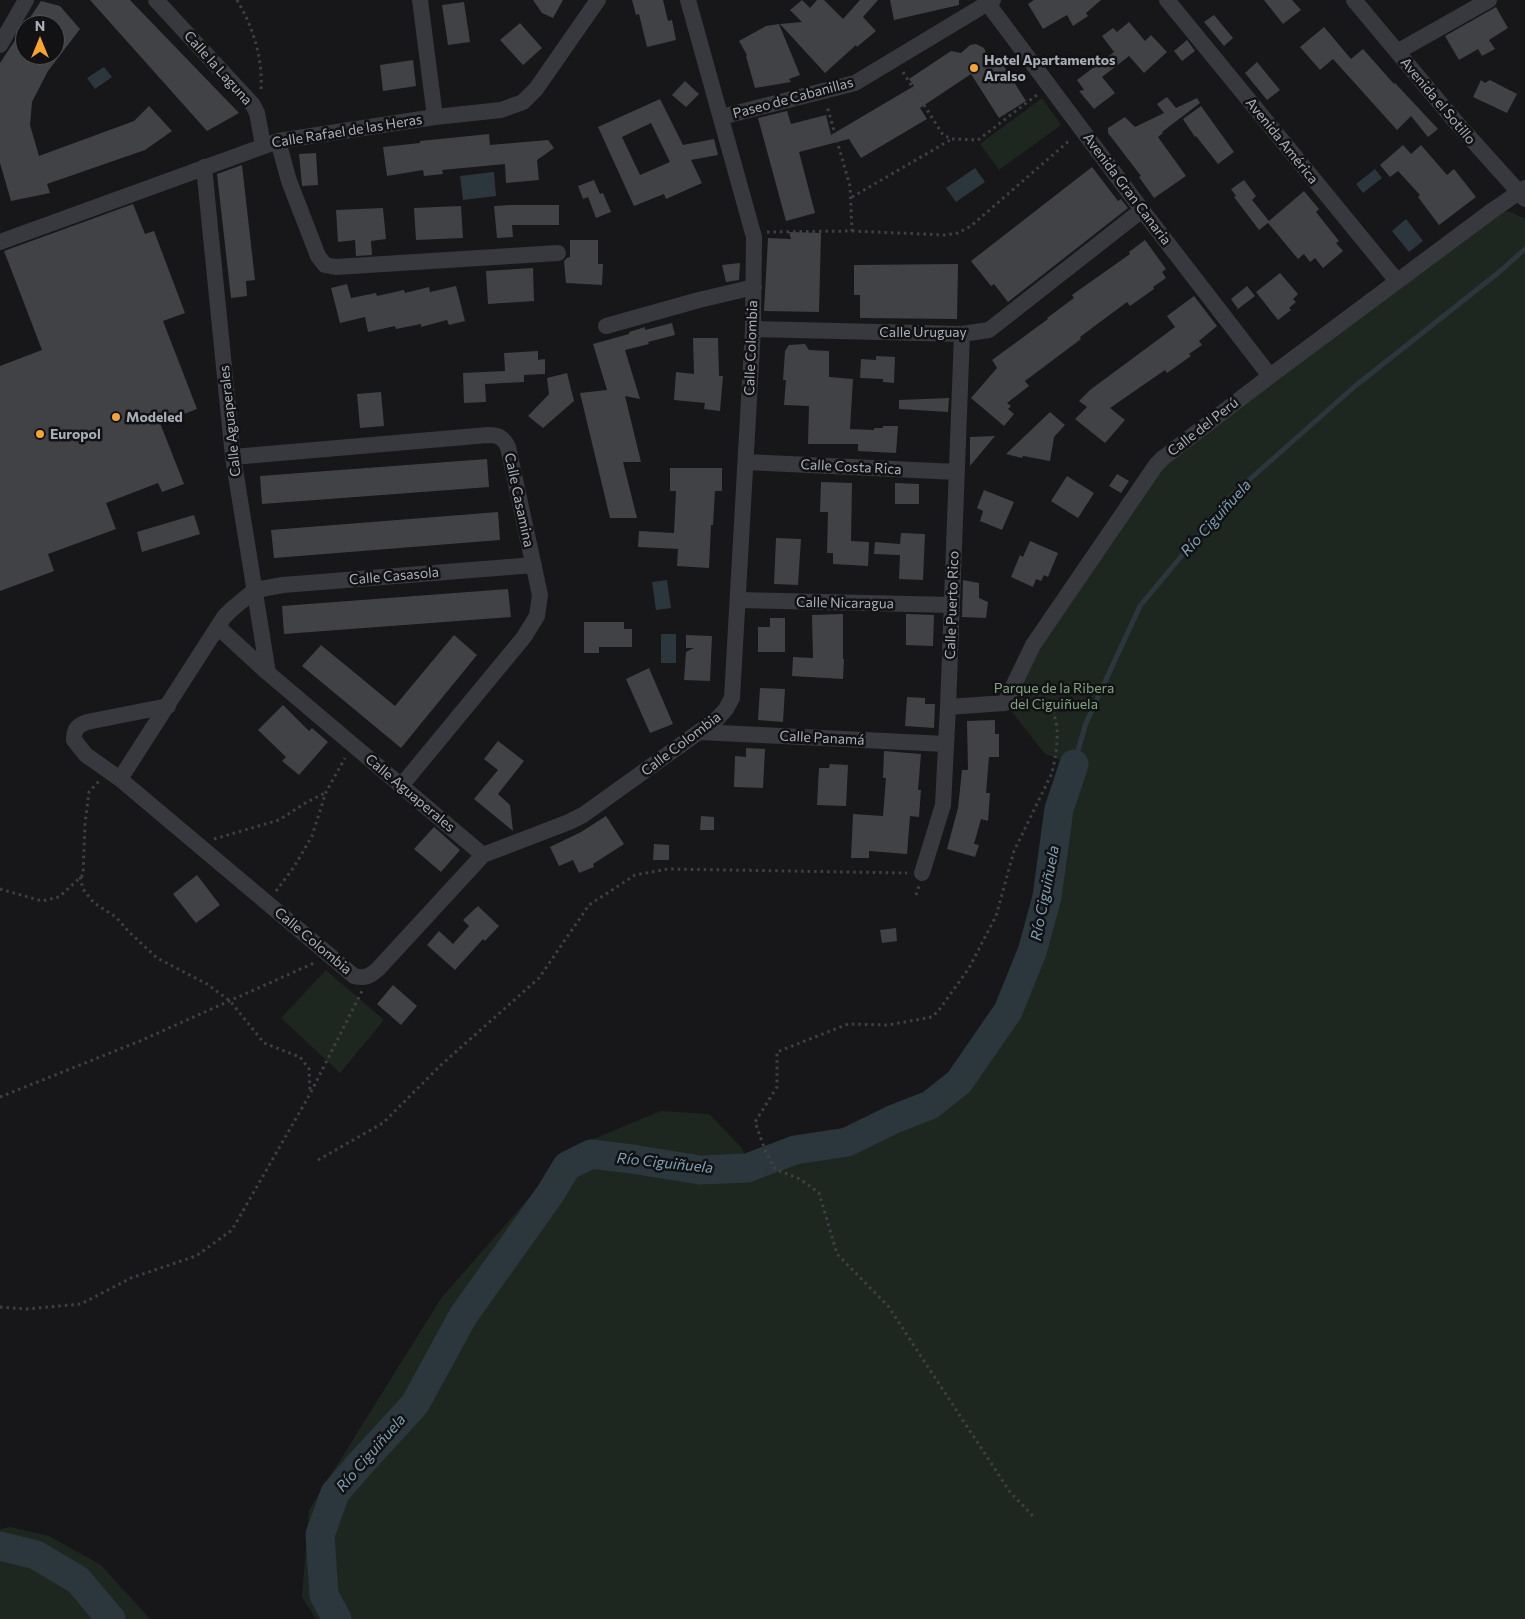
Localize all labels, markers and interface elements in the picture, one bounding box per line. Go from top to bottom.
north arrow [15,15,65,65]
text: N [35,17,45,34]
street label: Calle la Laguna [180,28,256,108]
place label: Hotel Apartamentos Aralso [984,52,1116,84]
street label: Avenida el Sotillo [1397,54,1479,148]
marker: Hotel Apartamentos Aralso [968,62,980,74]
street label: Paseo de Cabanillas [731,74,855,122]
street label: Avenida América [1242,95,1322,187]
street label: Calle Rafael de las Heras [271,111,423,151]
street label: Avenida Gran Canaria [1079,130,1175,248]
street label: Calle Colombia [741,300,761,396]
street label: Calle Uruguay [879,324,967,340]
street label: Calle Aguaperales [216,364,244,478]
street label: Calle del Perú [1164,394,1242,460]
place label: Modeled [126,409,183,425]
marker: Modeled [110,411,122,423]
place label: Europol [50,426,101,442]
marker: Europol [34,428,46,440]
street label: Calle Casamina [501,451,537,549]
street label: Calle Costa Rica [800,456,902,478]
water label: Río Ciguiñuela [1177,476,1255,560]
street label: Calle Puerto Rico [942,550,962,660]
street label: Calle Casasola [348,564,440,588]
street label: Calle Nicaragua [796,594,894,612]
park label: Parque de la Ribera del Ciguiñuela [994,680,1114,712]
street label: Calle Colombia [638,709,724,779]
street label: Calle Panamá [779,727,865,749]
street label: Calle Aguaperales [362,751,458,835]
water label: Río Ciguiñuela [1027,844,1063,942]
street label: Calle Colombia [271,904,355,978]
water label: Río Ciguiñuela [616,1149,714,1177]
water label: Río Ciguiñuela [332,1411,410,1495]

